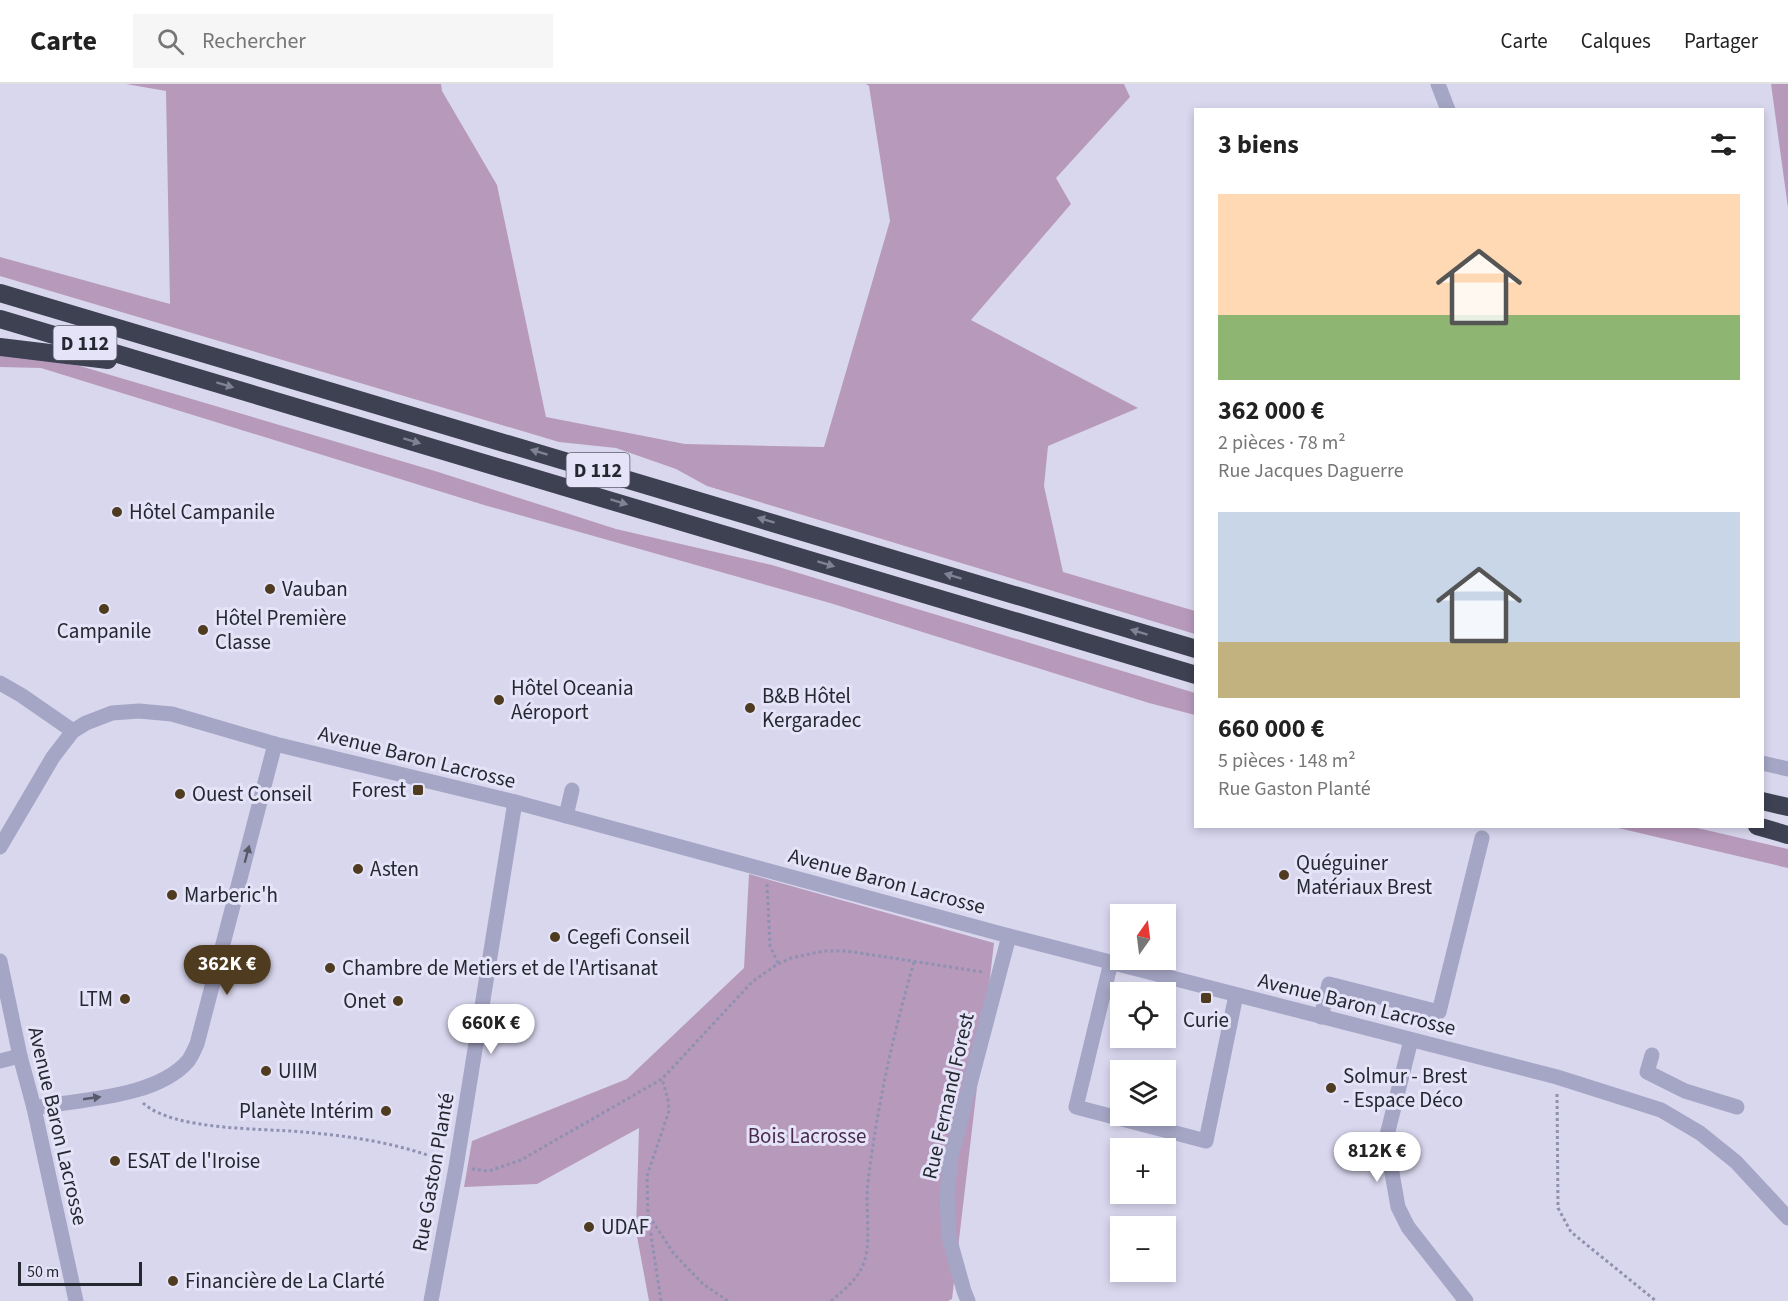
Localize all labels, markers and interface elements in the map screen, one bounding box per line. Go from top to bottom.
search box [133,14,553,68]
text: Carte [30,21,97,61]
icon: search [154,25,187,58]
text: Rechercher [202,25,306,57]
text: Carte [1501,26,1548,56]
text: Calques [1581,26,1651,56]
text: Partager [1684,26,1758,56]
text: 3 biens [1218,126,1299,163]
icon: filters [1707,128,1740,161]
icon: home [1425,233,1533,341]
road number: D 112 [54,326,116,360]
one-way arrow [216,381,234,390]
text: 362 000 € [1218,392,1325,429]
text: 2 pièces · 78 m² [1218,429,1346,457]
one-way arrow [403,437,421,446]
one-way arrow [530,447,548,456]
road number: D 112 [566,453,630,487]
text: Rue Jacques Daguerre [1218,457,1404,485]
place label: Hôtel Campanile [129,497,275,527]
one-way arrow [610,498,628,507]
marker: Hôtel Campanile [110,505,124,519]
one-way arrow [757,515,775,524]
icon: home [1425,551,1533,659]
one-way arrow [817,560,835,569]
one-way arrow [944,571,962,580]
place label: Vauban [282,574,348,604]
marker: Vauban [263,582,277,596]
marker: Campanile [97,602,111,616]
place label: Hôtel Première Classe [215,603,346,657]
place label: Campanile [57,616,151,646]
marker: Hôtel Première Classe [196,623,210,637]
one-way arrow [1130,627,1148,636]
place label: Hôtel Oceania Aéroport [511,673,634,727]
place label: B&B Hôtel Kergaradec [762,681,862,735]
marker: Hôtel Oceania Aéroport [492,693,506,707]
marker: B&B Hôtel Kergaradec [743,701,757,715]
text: 660 000 € [1218,710,1325,747]
street label: Avenue Baron Lacrosse [315,718,519,796]
text: 5 pièces · 148 m² [1218,747,1356,775]
place label: Forest [352,775,406,805]
text: Rue Gaston Planté [1218,775,1371,803]
place label: Ouest Conseil [192,779,312,809]
marker: Forest [411,783,425,797]
marker: Ouest Conseil [173,787,187,801]
street label: Avenue Baron Lacrosse [785,840,989,922]
one-way arrow [242,844,252,863]
place label: Quéguiner Matériaux Brest [1296,848,1432,902]
place label: Asten [370,854,419,884]
marker: Asten [351,862,365,876]
marker: Quéguiner Matériaux Brest [1277,868,1291,882]
place label: Marberic'h [184,880,278,910]
marker: Marberic'h [165,888,179,902]
north arrow [1110,904,1176,970]
map controls [1110,904,1176,1282]
place label: Cegefi Conseil [567,922,690,952]
marker: Cegefi Conseil [548,930,562,944]
pin: 362K € [178,945,276,996]
text: 362K € [198,950,256,978]
place label: Chambre de Metiers et de l'Artisanat [342,953,658,983]
marker: Chambre de Metiers et de l'Artisanat [323,961,337,975]
street label: Avenue Baron Lacrosse [1255,965,1459,1043]
button: locate [1110,982,1176,1048]
place label: LTM [79,984,113,1014]
place label: Onet [343,986,386,1016]
marker: Curie [1199,991,1213,1005]
marker: LTM [118,992,132,1006]
marker: Onet [391,994,405,1008]
pin: 660K € [442,1004,540,1055]
place label: Curie [1183,1005,1229,1035]
text: 660K € [462,1009,520,1037]
street label: Rue Fernand Forest [914,1010,982,1182]
street label: Avenue Baron Lacrosse [21,1024,95,1228]
place label: UIIM [278,1056,318,1086]
button: layers [1110,1060,1176,1126]
place label: Solmur - Brest - Espace Déco [1343,1061,1467,1115]
marker: UIIM [259,1064,273,1078]
marker: Solmur - Brest - Espace Déco [1324,1081,1338,1095]
street label: Rue Gaston Planté [404,1090,462,1254]
one-way arrow [83,1094,102,1103]
place label: Planète Intérim [239,1096,374,1126]
marker: Planète Intérim [379,1104,393,1118]
park label: Bois Lacrosse [748,1121,866,1151]
pin: 812K € [1328,1132,1426,1183]
text: 812K € [1348,1137,1406,1165]
button: + [1110,1138,1176,1204]
place label: ESAT de l'Iroise [127,1146,260,1176]
marker: ESAT de l'Iroise [108,1154,122,1168]
place label: UDAF [601,1212,649,1242]
button: − [1110,1216,1176,1282]
marker: UDAF [582,1220,596,1234]
scale bar [18,1259,142,1286]
text: 50 m [27,1261,59,1283]
place label: Financière de La Clarté [185,1266,385,1296]
marker: Financière de La Clarté [166,1274,180,1288]

